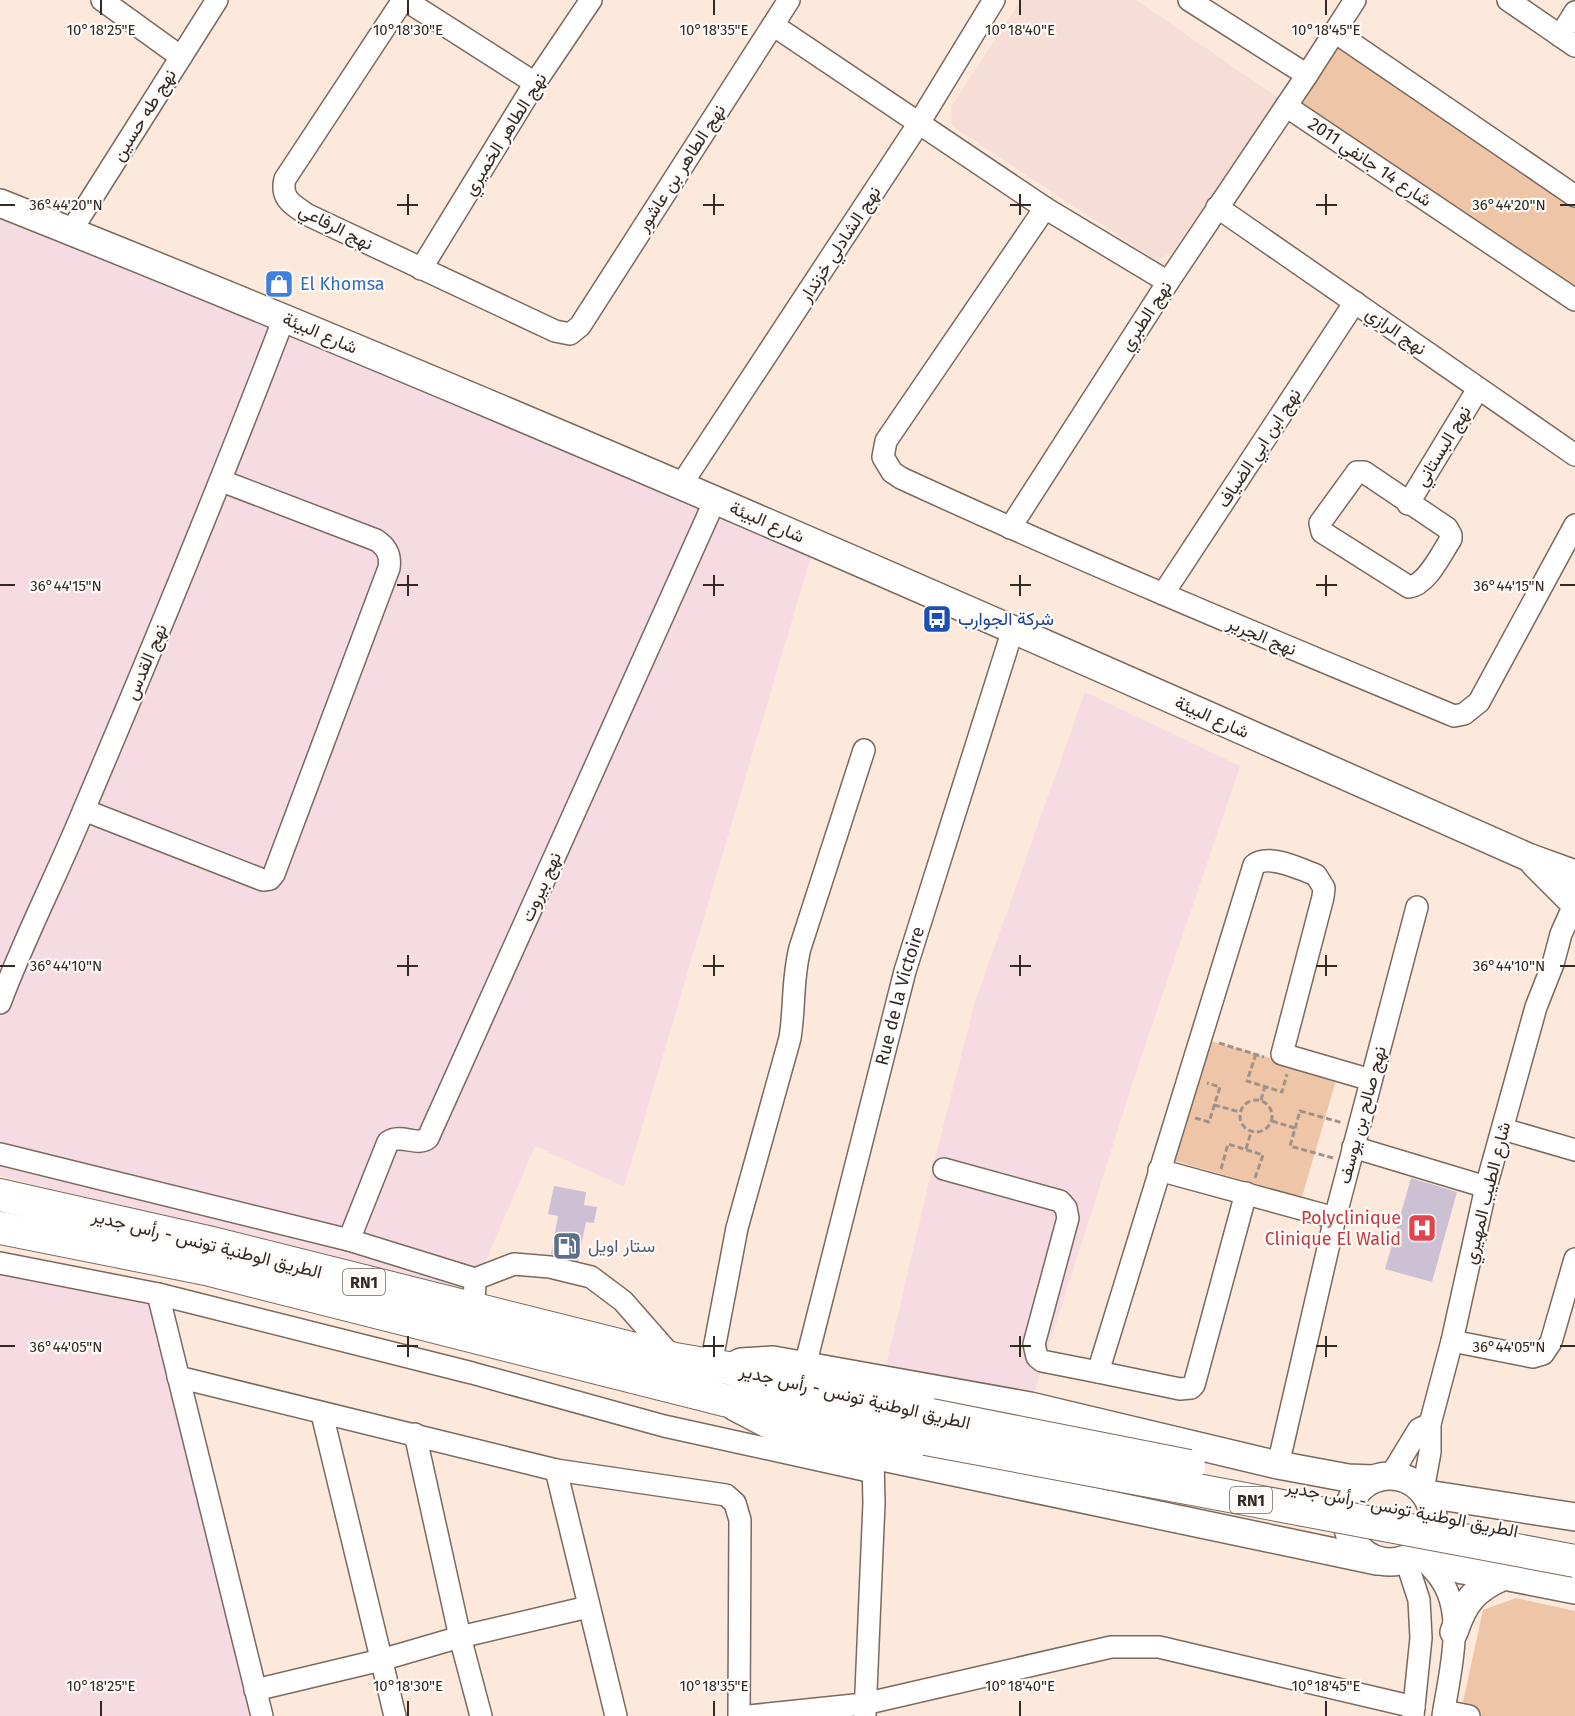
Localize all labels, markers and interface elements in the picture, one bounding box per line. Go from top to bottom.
text: 10°18'25"E [66,21,136,39]
text: 10°18'30"E [373,21,443,39]
text: 10°18'35"E [679,21,749,39]
text: 10°18'40"E [985,21,1055,39]
text: 10°18'45"E [1292,21,1360,39]
street label: نهج طه حسين [107,65,182,166]
street label: نهج الطاهر الخميري [458,69,555,202]
street label: نهج الطاهر بن عاشور [631,100,731,237]
street label: شارع 14 جانفي 2011 [1302,113,1436,215]
street label: نهج الشادلي خزندار [794,182,889,309]
text: 36°44'20"N [29,196,103,214]
text: 36°44'20"N [1472,196,1546,214]
street label: نهج الرفاعي [293,199,377,259]
shop icon: El Khomsa [263,268,295,300]
place label: El Khomsa [300,273,385,295]
street label: نهج الطبري [1115,277,1180,357]
street label: نهج الرازي [1359,302,1431,363]
street label: شارع البيئة [279,307,361,359]
street label: نهج ابن ابي الضياف [1212,384,1309,514]
street label: نهج البستاني [1410,402,1479,492]
street label: شارع البيئة [726,496,808,548]
text: 36°44'15"N [30,577,102,595]
text: 36°44'15"N [1473,577,1545,595]
bus stop icon: شركة الجوارب [921,603,953,635]
place label: شركة الجوارب [958,608,1054,630]
street label: نهج الجرير [1223,611,1300,661]
street label: نهج القدس [120,621,173,704]
street label: شارع البيئة [1171,691,1253,744]
street label: نهج بيروت [516,849,567,926]
street label: Rue de la Victoire [871,924,929,1068]
text: 36°44'10"N [30,957,102,975]
text: 36°44'10"N [1473,957,1545,975]
street label: نهج صالح بن يوسف [1333,1044,1392,1187]
street label: شارع الطيب المهيري [1459,1120,1519,1267]
street label: الطريق الوطنية تونس - رأس جدير [89,1205,324,1283]
place label: Polyclinique Clinique El Walid [1265,1207,1401,1250]
hospital icon: Polyclinique Clinique El Walid [1406,1212,1438,1244]
fuel station icon: ستار اويل [551,1230,583,1262]
place label: ستار اويل [588,1235,655,1257]
road number: RN1 [343,1269,385,1295]
text: 36°44'05"N [29,1338,103,1356]
text: 36°44'05"N [1472,1338,1546,1356]
street label: الطريق الوطنية تونس - رأس جدير [736,1359,973,1434]
street label: الطريق الوطنية تونس - رأس جدير [1283,1475,1520,1542]
road number: RN1 [1230,1487,1272,1513]
text: 10°18'25"E [66,1677,136,1695]
text: 10°18'30"E [373,1677,443,1695]
text: 10°18'35"E [679,1677,749,1695]
text: 10°18'40"E [985,1677,1055,1695]
text: 10°18'45"E [1292,1677,1360,1695]

